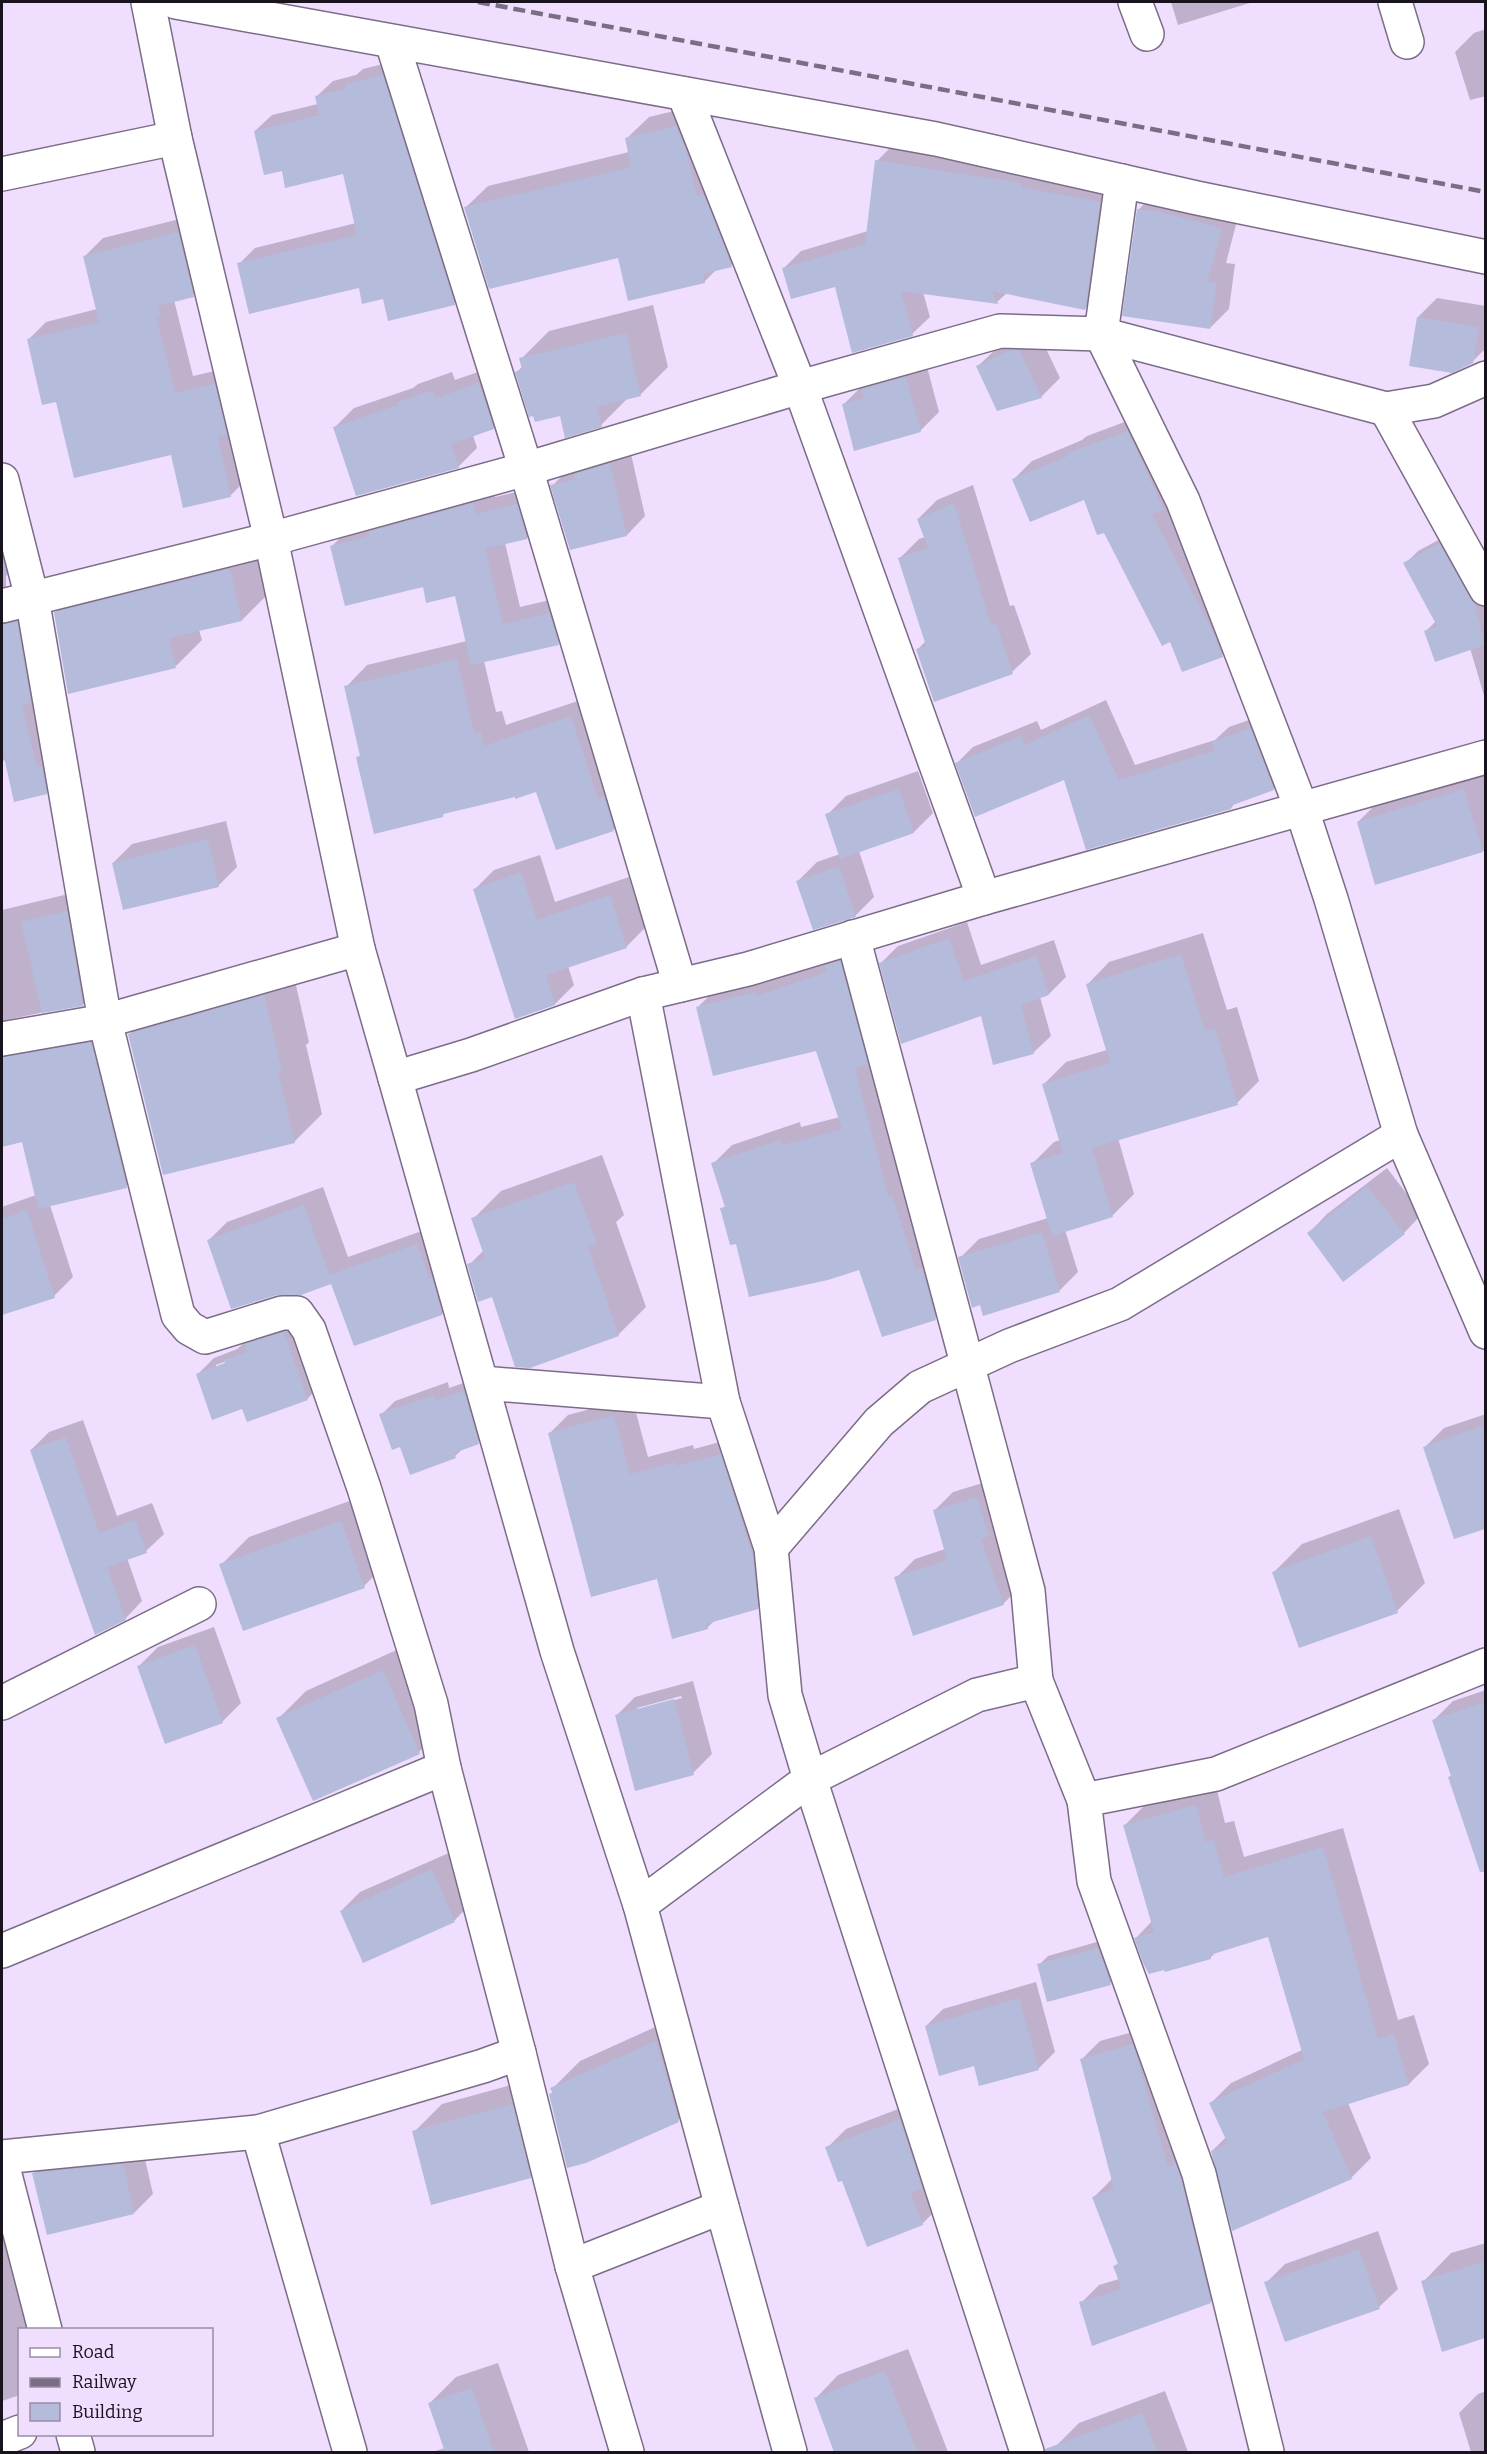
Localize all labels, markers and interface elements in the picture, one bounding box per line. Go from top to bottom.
legend [18,2328,213,2436]
text: Road [72,2341,115,2363]
text: Railway [72,2371,137,2393]
text: Building [72,2401,143,2423]

